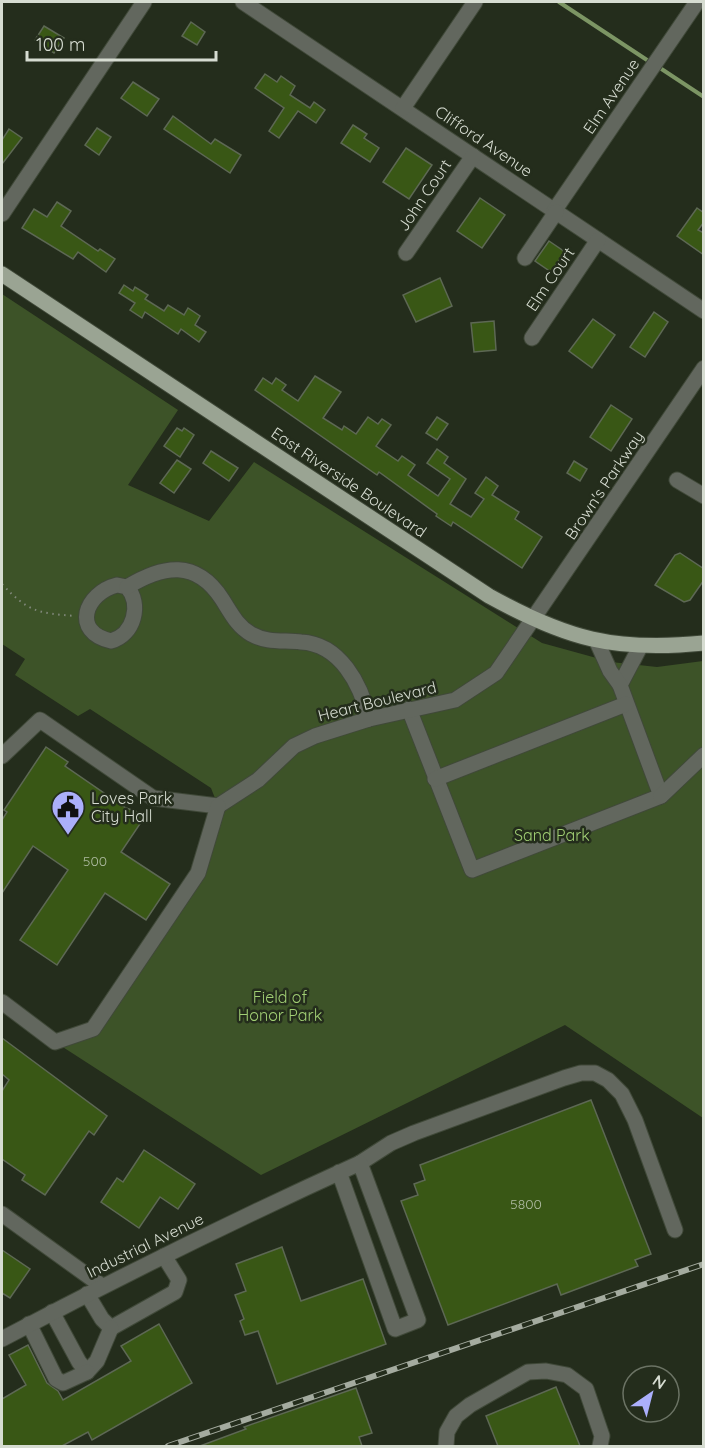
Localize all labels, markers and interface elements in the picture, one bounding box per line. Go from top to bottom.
scale bar [27,24,216,62]
text: 100 m [36,33,85,56]
street label: Elm Avenue [579,55,643,137]
street label: Clifford Avenue [431,101,537,181]
street label: John Court [393,155,455,235]
street label: Elm Court [521,243,579,315]
street label: East Riverside Boulevard [267,423,431,541]
street label: Brown's Parkway [560,427,648,543]
street label: Heart Boulevard [316,677,438,725]
place label: Loves Park City Hall [91,788,172,826]
public building icon: Loves Park City Hall [50,789,86,836]
park label: Sand Park [514,825,590,845]
house number: 500 [83,852,107,870]
park label: Field of Honor Park [238,987,322,1025]
house number: 5800 [510,1195,542,1213]
street label: Industrial Avenue [83,1208,207,1282]
north arrow [621,1364,681,1424]
text: N [649,1370,670,1393]

